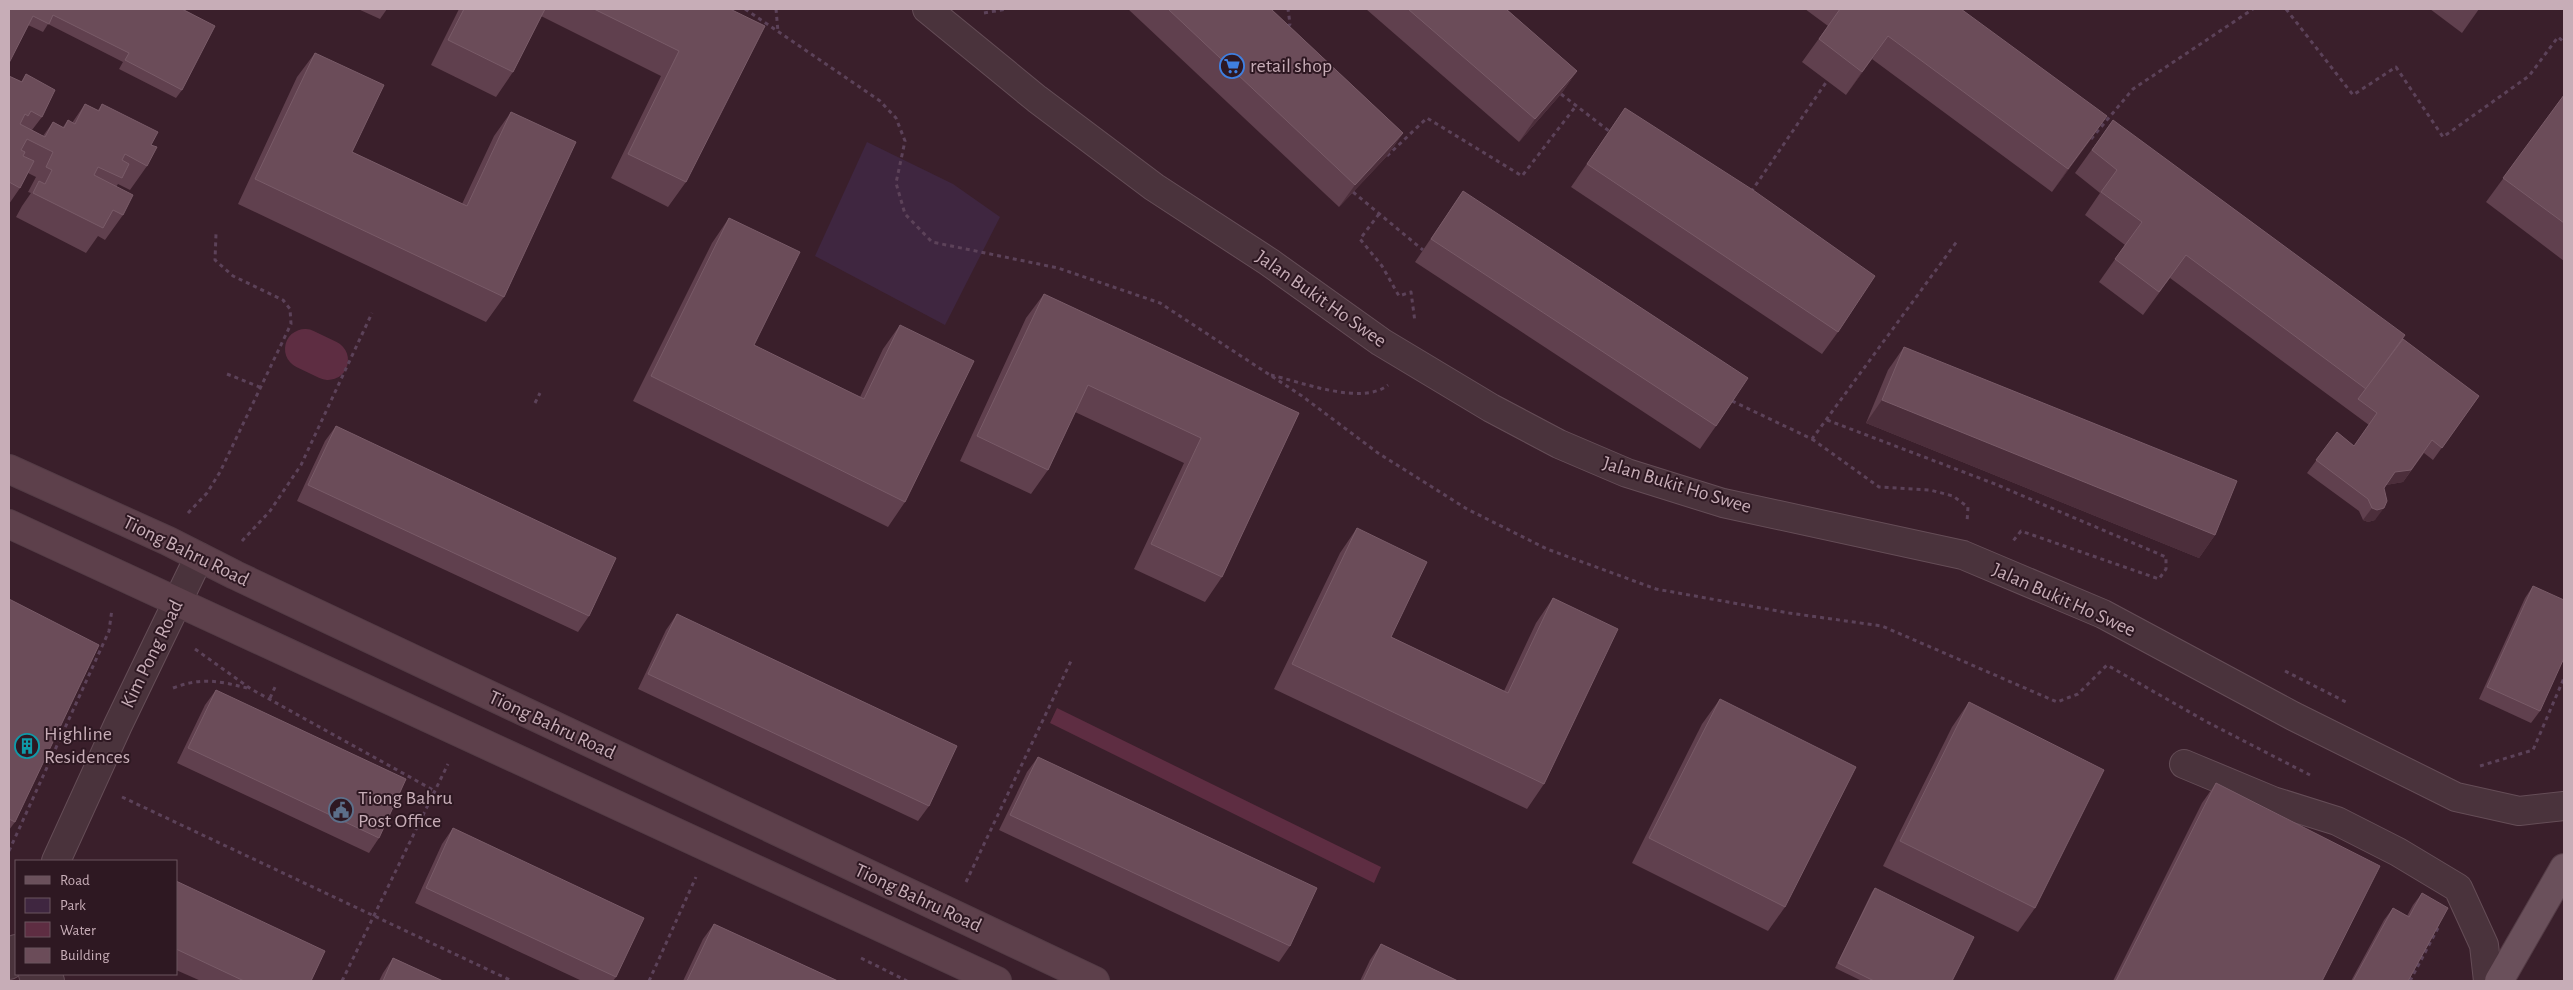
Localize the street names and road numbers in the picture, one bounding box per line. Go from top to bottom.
street label: Jalan Bukit Ho Swee [1252,247,1390,351]
street label: Jalan Bukit Ho Swee [1600,453,1754,517]
street label: Tiong Bahru Road [120,512,252,590]
street label: Jalan Bukit Ho Swee [1989,559,2139,641]
street label: Kim Pong Road [117,597,187,711]
street label: Tiong Bahru Road [485,687,619,763]
street label: Tiong Bahru Road [851,860,985,936]

